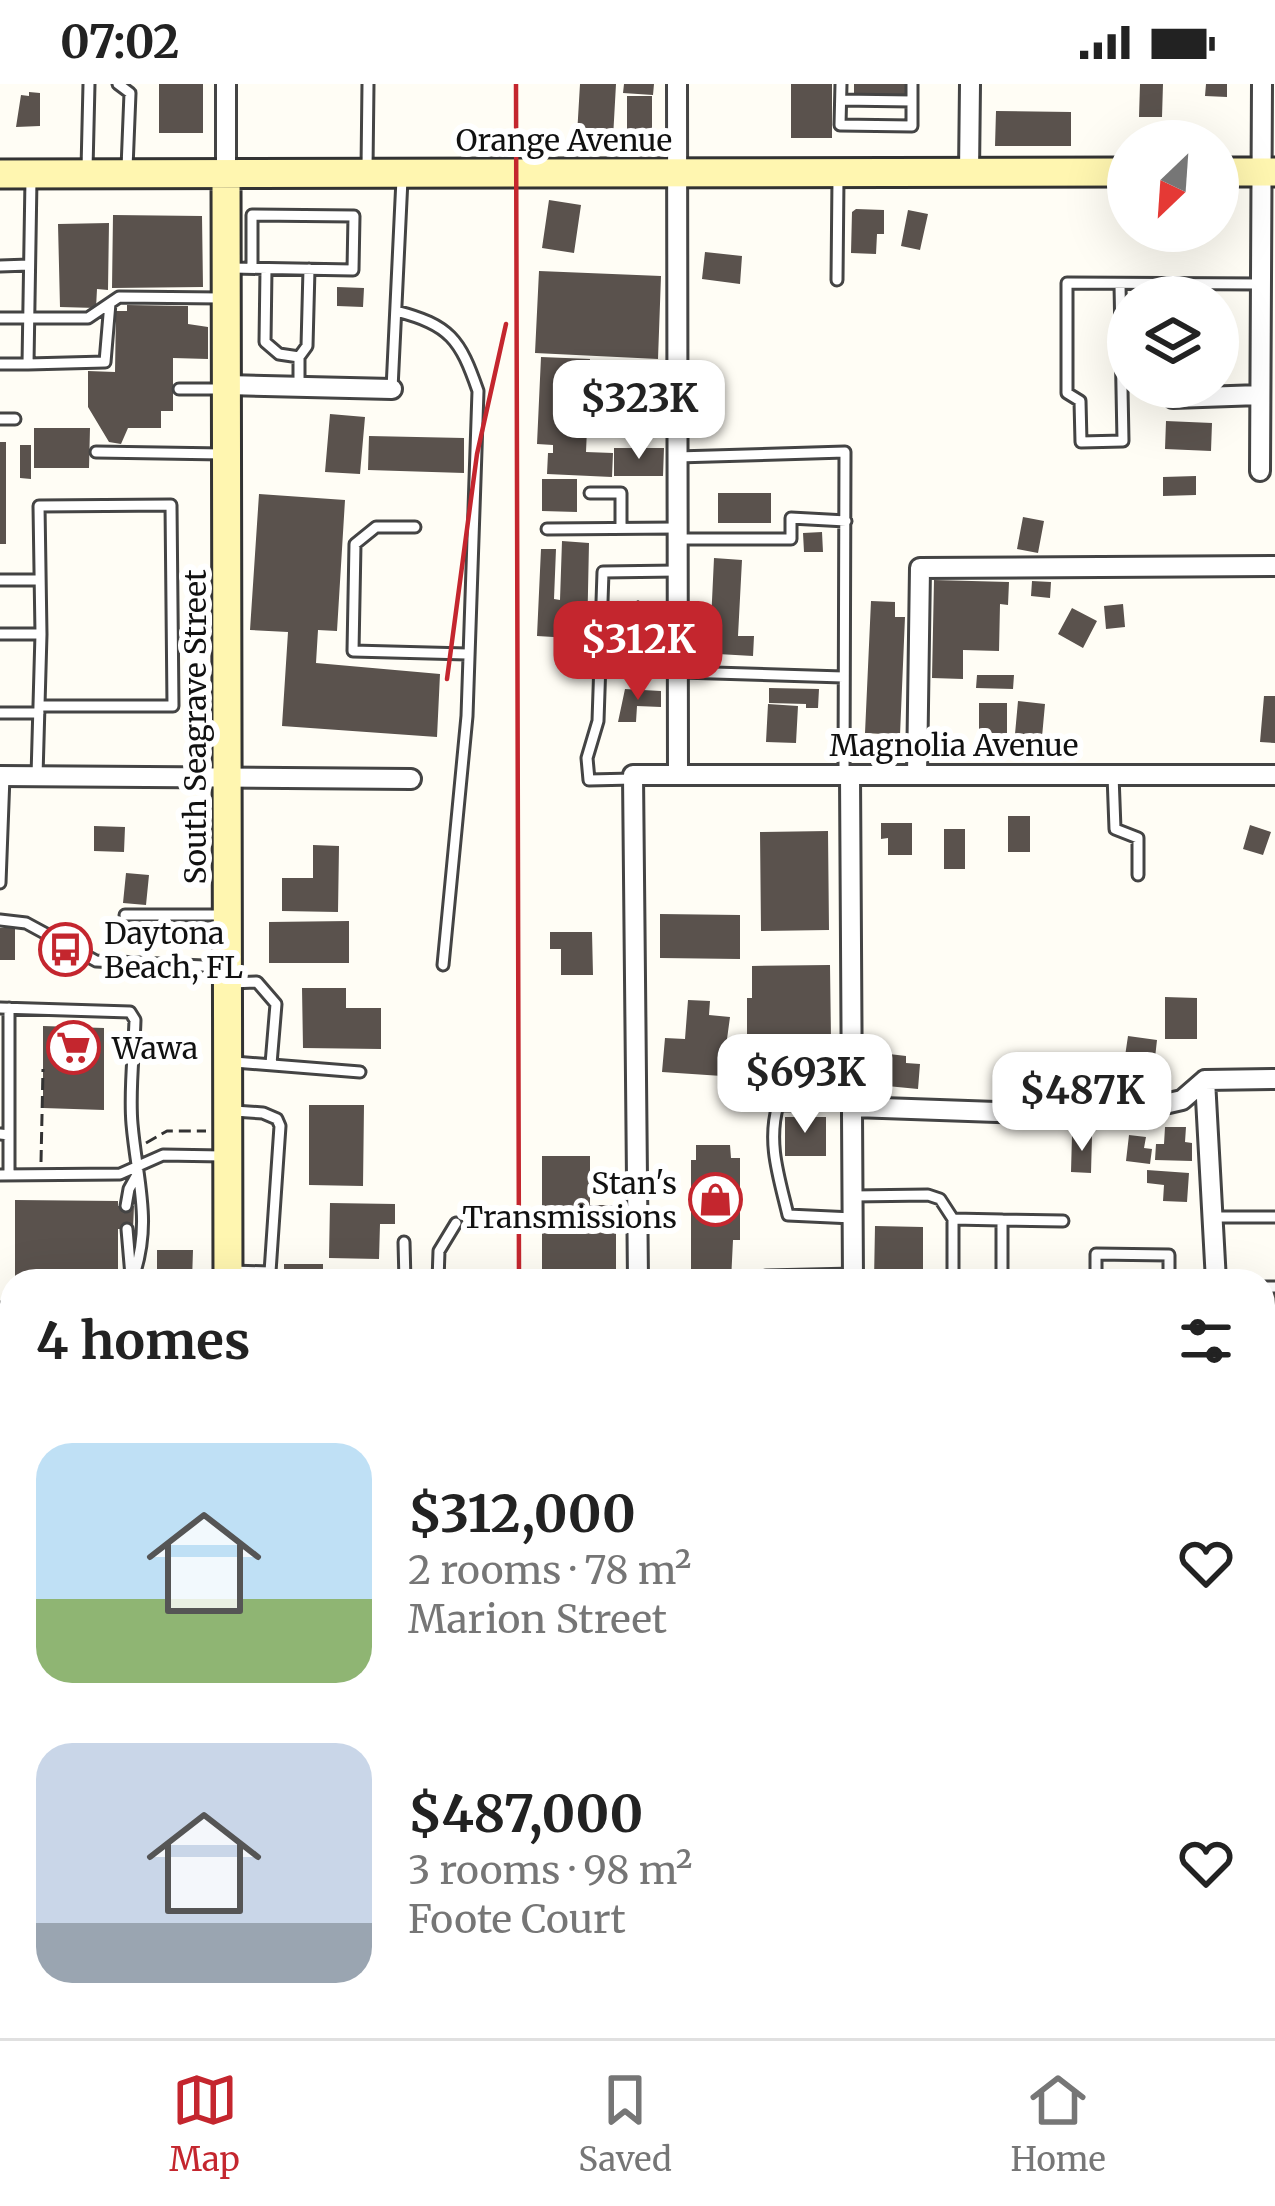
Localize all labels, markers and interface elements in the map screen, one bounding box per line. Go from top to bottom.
text: 07:02 [60,14,180,70]
north arrow [1107,120,1239,252]
map controls [1107,120,1239,408]
street label: Orange Avenue [456,121,672,159]
button: layers [1107,276,1239,408]
pin: $323K [555,360,723,462]
text: $323K [580,374,698,423]
street label: South Seagrave Street [176,569,214,885]
pin: $312K [554,601,722,703]
text: $312K [580,615,696,664]
street label: Magnolia Avenue [830,726,1078,764]
place label: Daytona Beach, FL [104,914,243,986]
bus stop icon: Daytona Beach, FL [37,922,93,978]
supermarket icon: Wawa [45,1020,101,1076]
place label: Wawa [111,1029,198,1067]
pin: $693K [721,1034,889,1136]
text: $693K [744,1048,866,1097]
pin: $487K [998,1052,1166,1154]
text: $487K [1019,1066,1145,1115]
place label: Stan's Transmissions [462,1164,677,1236]
shop icon: Stan's Transmissions [688,1172,744,1228]
icon: filters [1173,1308,1239,1374]
text: 4 homes [36,1309,250,1373]
text: $312,000 [408,1482,636,1546]
icon: home [132,1491,276,1635]
icon: heart [1173,1530,1239,1596]
text: 2 rooms · 78 m² [408,1546,691,1595]
text: Marion Street [408,1595,667,1644]
text: $487,000 [408,1782,643,1846]
icon: home [132,1791,276,1935]
icon: heart [1173,1830,1239,1896]
text: 3 rooms · 98 m² [408,1846,692,1895]
text: Foote Court [408,1895,626,1944]
tab: Map [169,2067,240,2180]
tab: Saved [578,2067,672,2180]
tab: Home [1011,2067,1106,2180]

